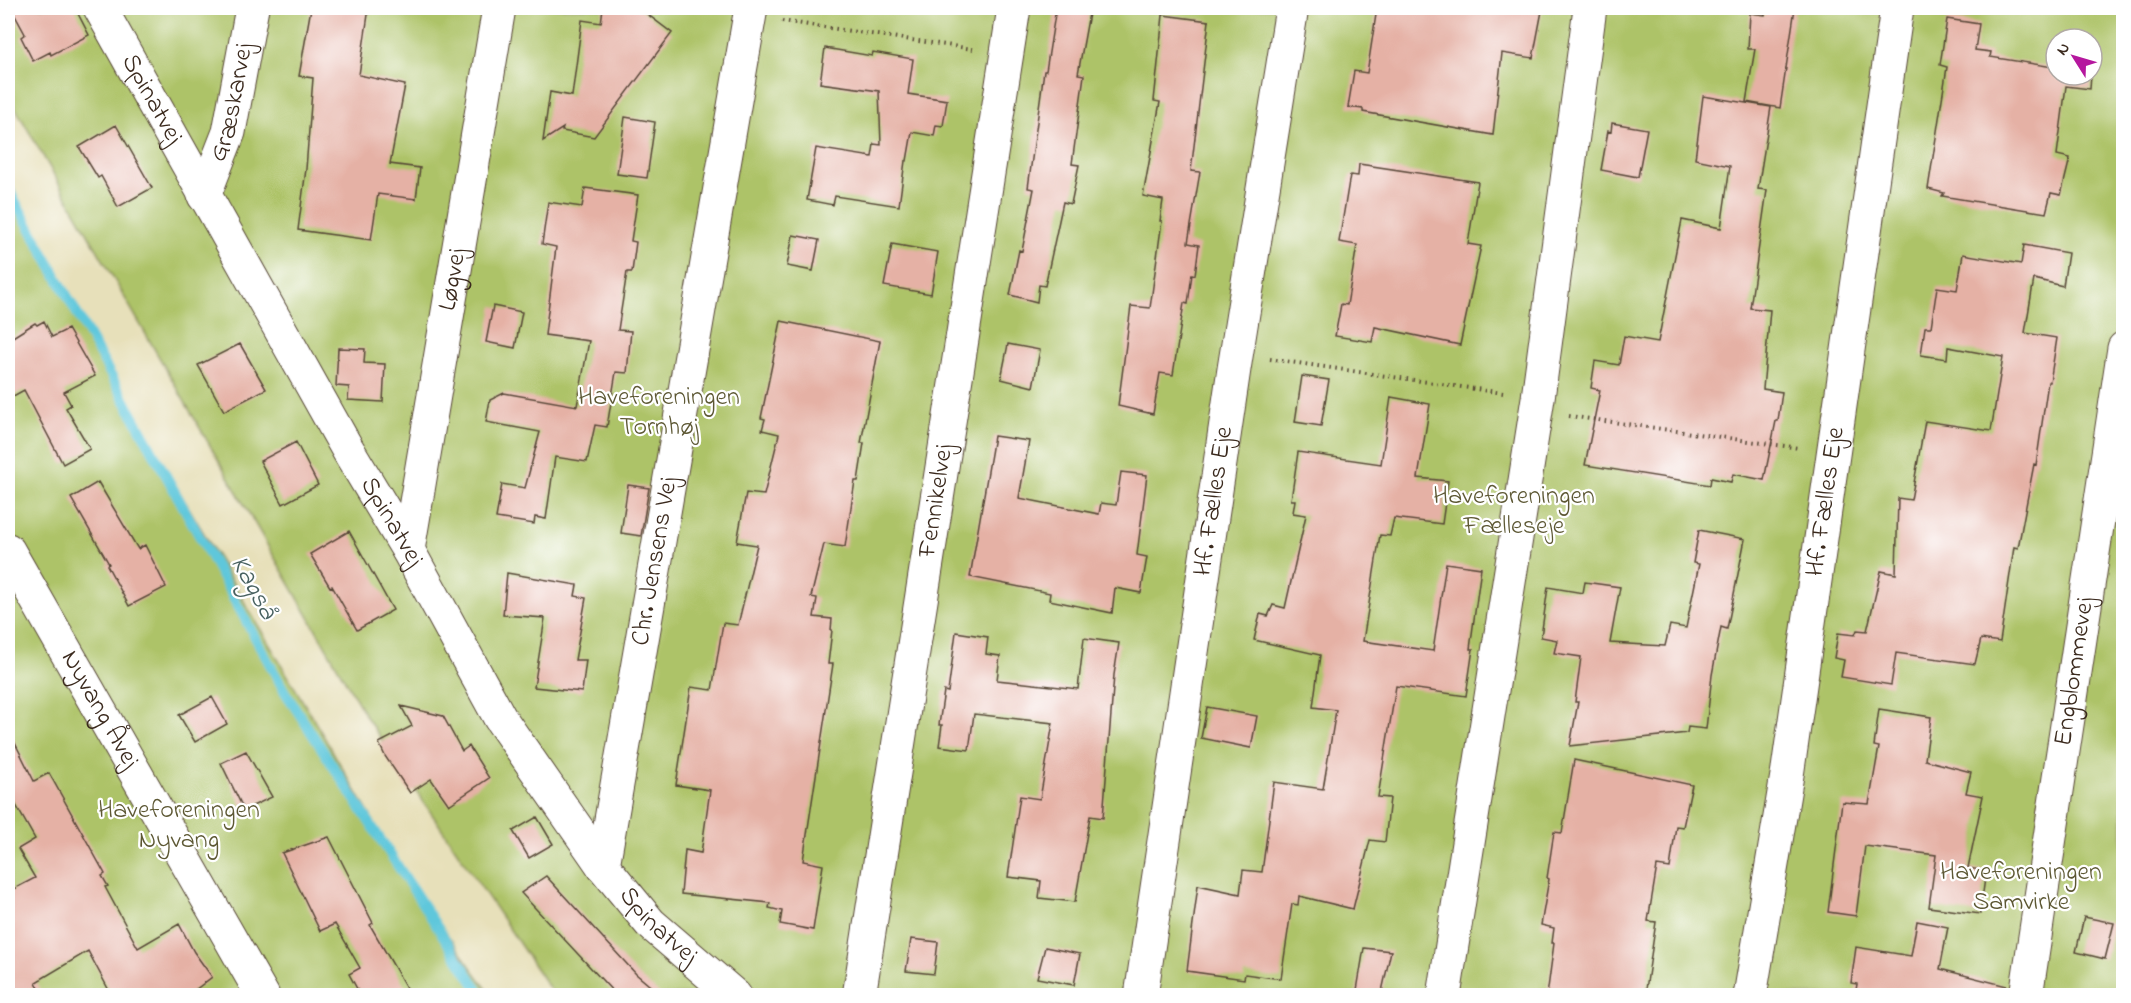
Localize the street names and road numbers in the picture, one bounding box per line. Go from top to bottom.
street label: Græskarvej [200,40,264,168]
street label: Spinatvej [111,47,193,153]
street label: Løgvej [429,245,477,314]
street label: Hf. Fælles Eje [1185,424,1244,579]
street label: Hf. Fælles Eje [1797,424,1856,579]
street label: Fennikelvej [909,441,964,561]
street label: Spinatvej [350,470,433,575]
street label: Chr. Jensens Vej [622,474,689,649]
street label: Engblommevej [2045,594,2105,749]
street label: Nyvang Åvej [50,643,149,777]
street label: Spinatvej [609,879,706,975]

